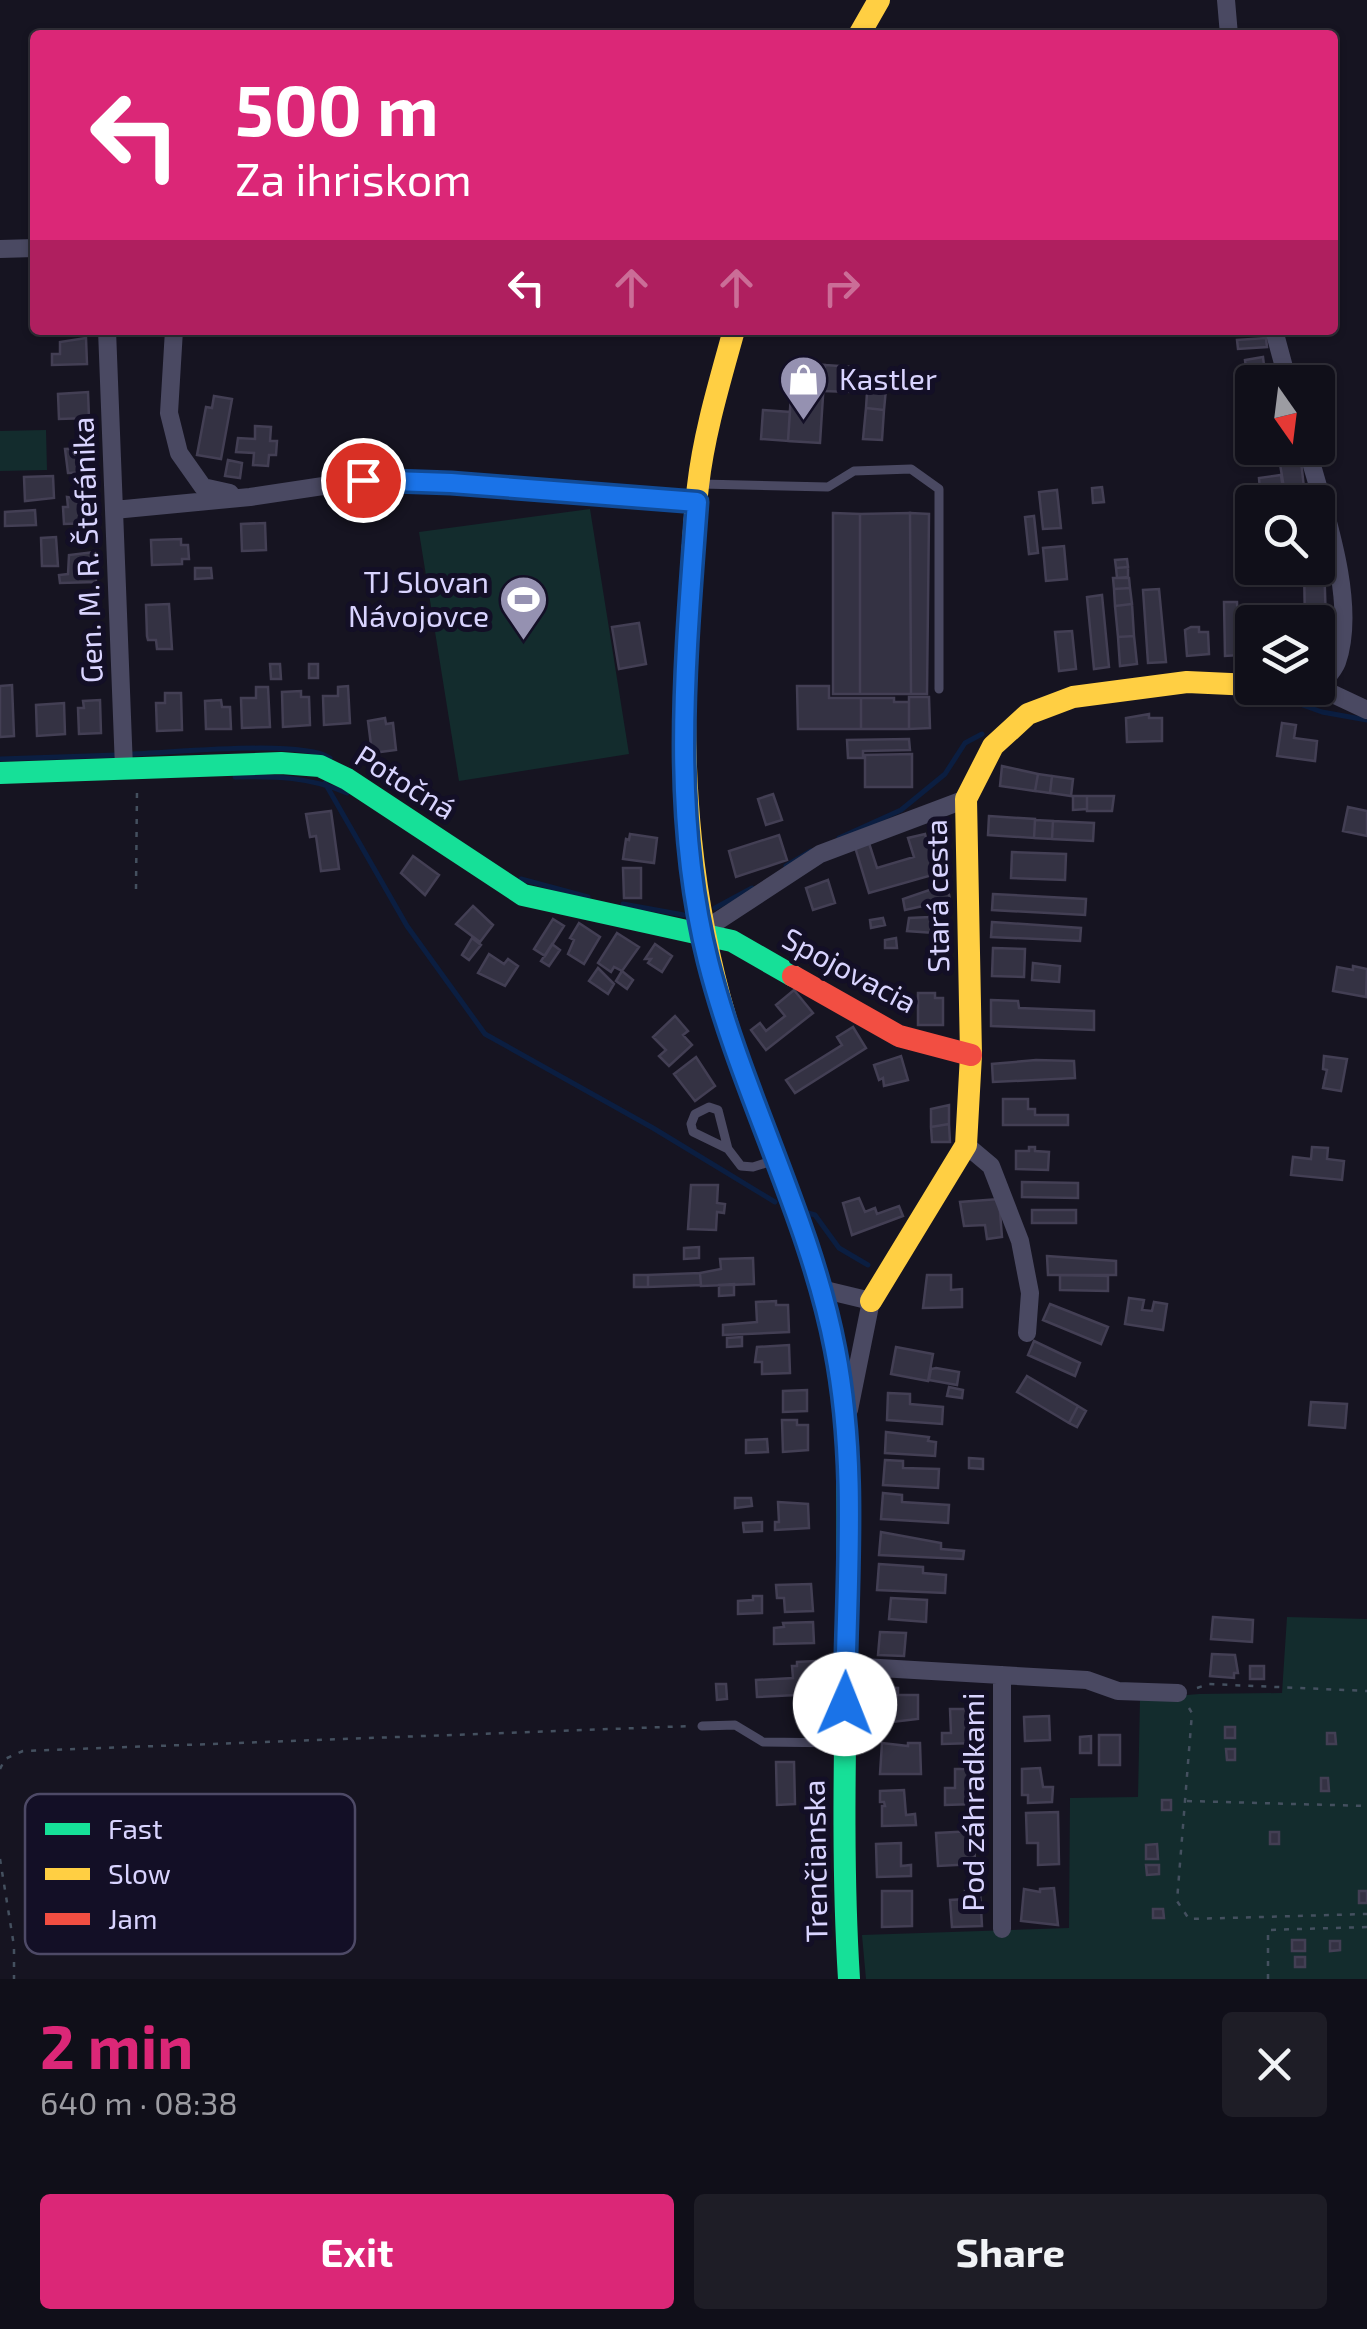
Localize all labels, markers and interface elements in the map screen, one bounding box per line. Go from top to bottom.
text: 500 m [235,66,439,150]
icon: left [70,70,200,200]
text: Za ihriskom [235,151,472,205]
icon: left [499,260,554,315]
icon: ahead [604,260,659,315]
icon: ahead [709,260,764,315]
icon: right [814,260,869,315]
shop icon: Kastler [778,354,830,422]
place label: Kastler [839,360,937,396]
north arrow [1235,365,1335,465]
map controls [1235,365,1335,705]
street label: Gen. M. R. Štefánika [63,416,109,684]
pin [321,438,406,523]
icon: arrive [336,453,391,508]
button: search [1235,485,1335,585]
place label: TJ Slovan Návojovce [348,563,489,633]
sports icon: TJ Slovan Návojovce [498,574,550,642]
button: layers [1235,605,1335,705]
street label: Potočná [349,736,463,826]
street label: Stará cesta [917,819,955,973]
street label: Spojovacia [777,919,923,1020]
position arrow [793,1652,897,1756]
street label: Pod záhradkami [954,1693,990,1911]
street label: Trenčianska [795,1779,833,1943]
legend [25,1794,355,1954]
text: Fast [108,1811,163,1845]
text: Slow [108,1856,171,1890]
text: Jam [108,1901,157,1935]
text: 2 min [40,2009,193,2081]
button: close [1222,2012,1327,2117]
text: 640 m · 08:38 [40,2083,238,2121]
button: Exit [40,2194,674,2309]
button: Share [694,2194,1327,2309]

